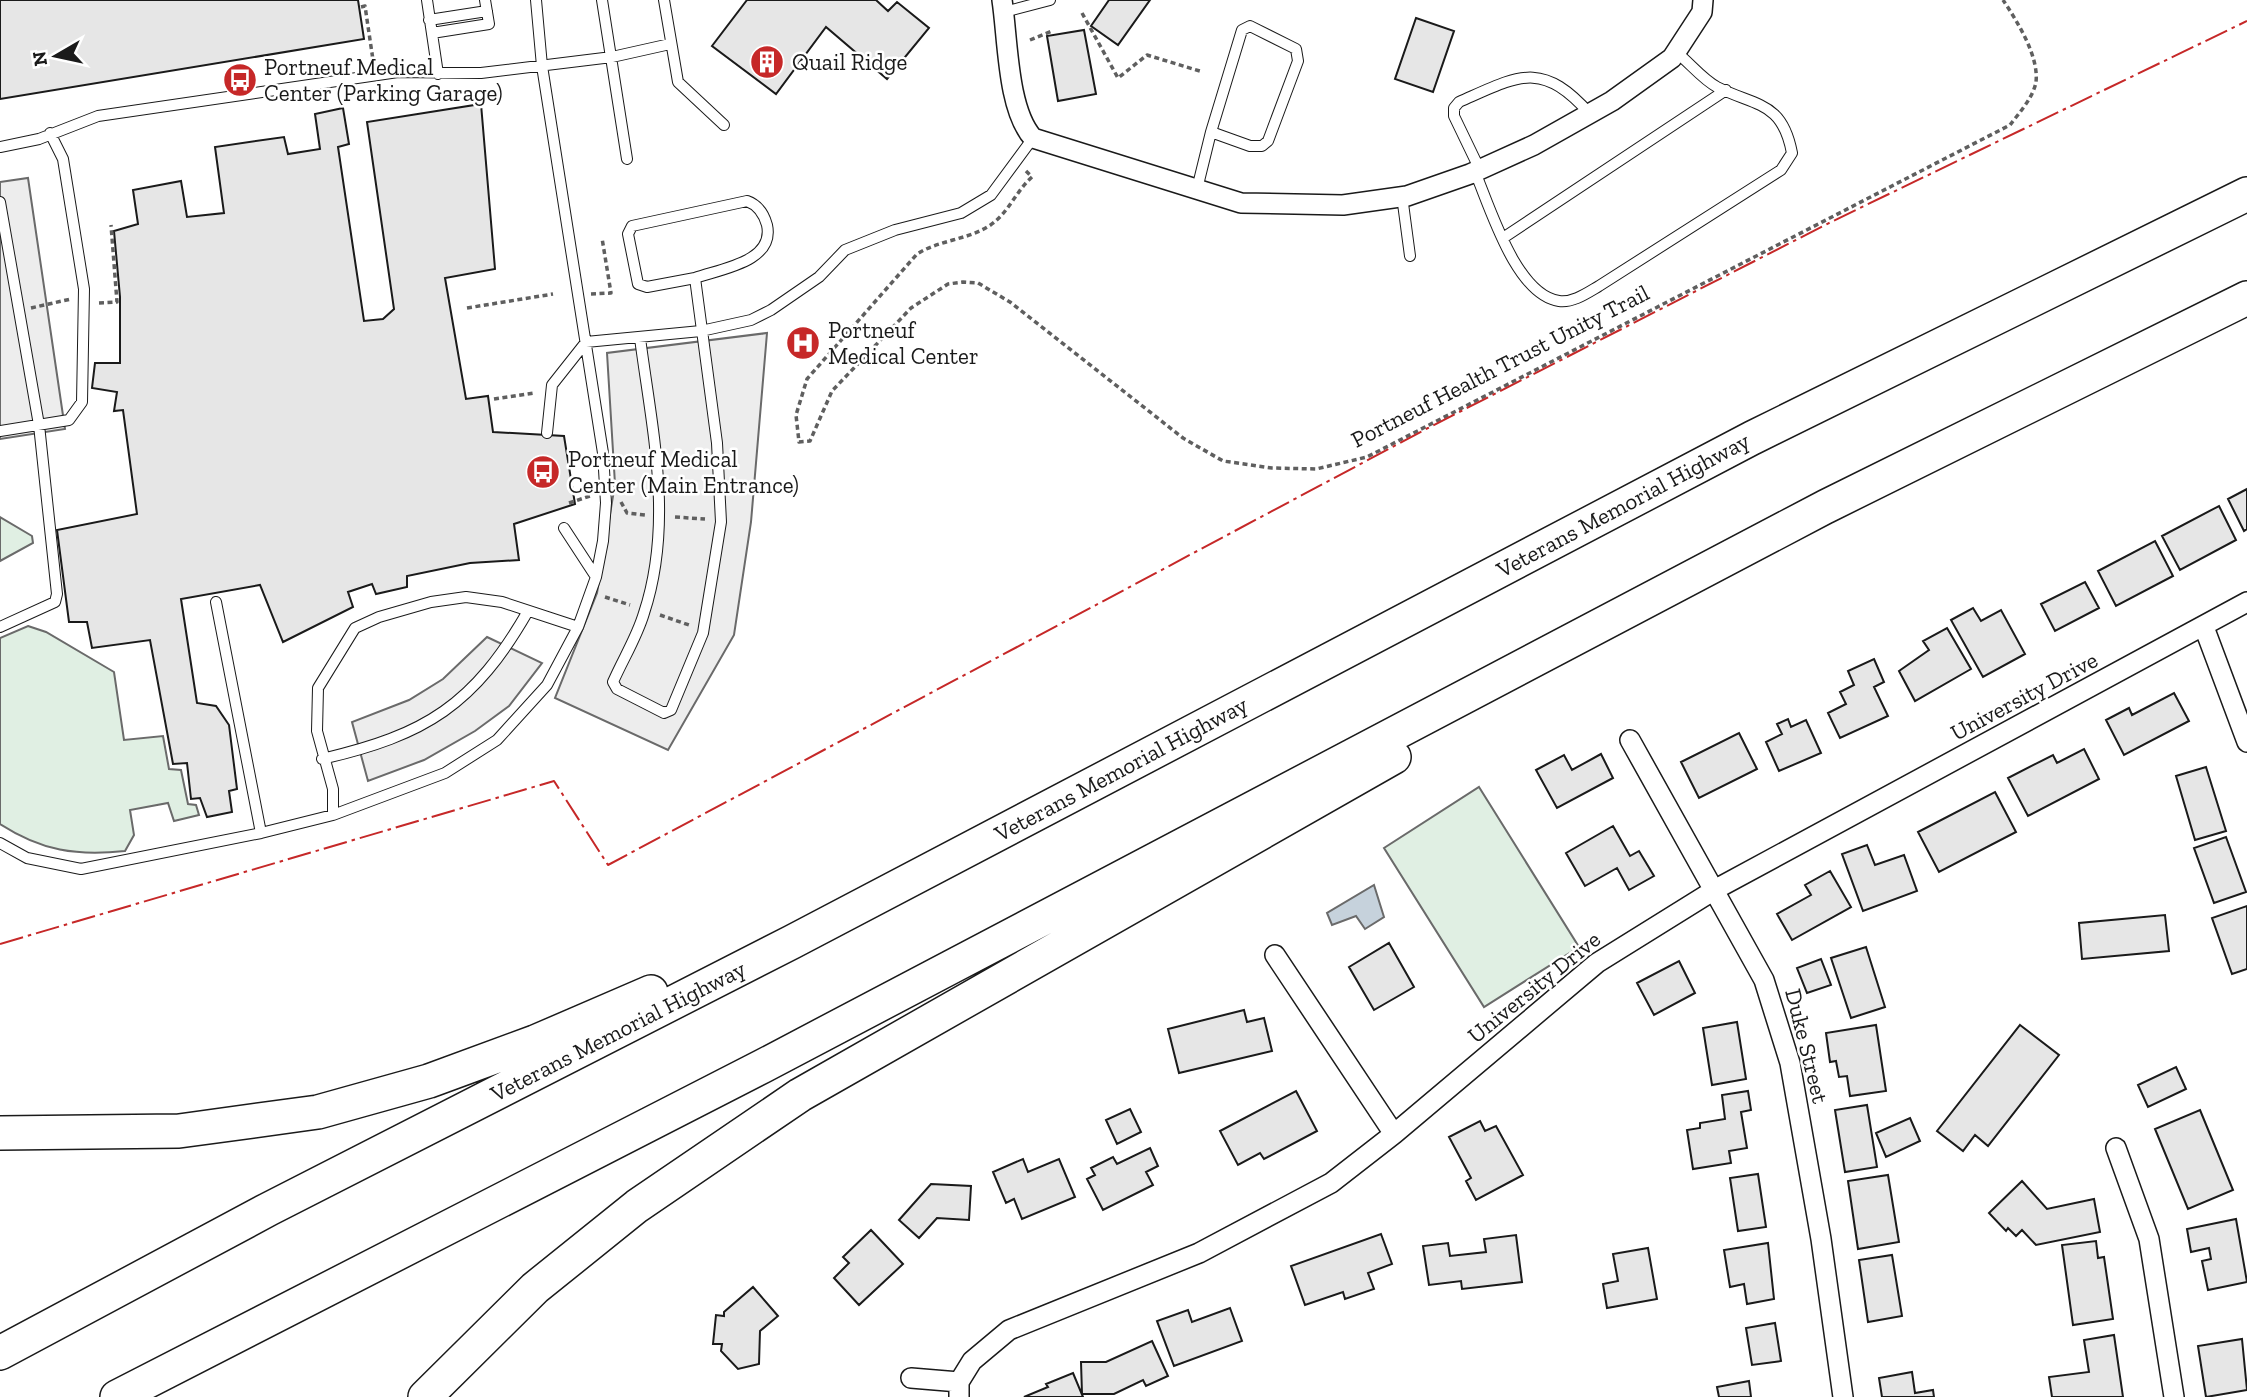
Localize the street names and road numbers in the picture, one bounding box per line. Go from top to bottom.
street label: Portneuf Health Trust Unity Trail [1346,278,1654,454]
street label: Veterans Memorial Highway [1491,426,1754,584]
street label: University Drive [1946,645,2102,747]
street label: Veterans Memorial Highway [989,690,1252,848]
street label: University Drive [1462,925,1606,1049]
street label: Veterans Memorial Highway [485,954,750,1108]
street label: Duke Street [1779,986,1835,1107]

